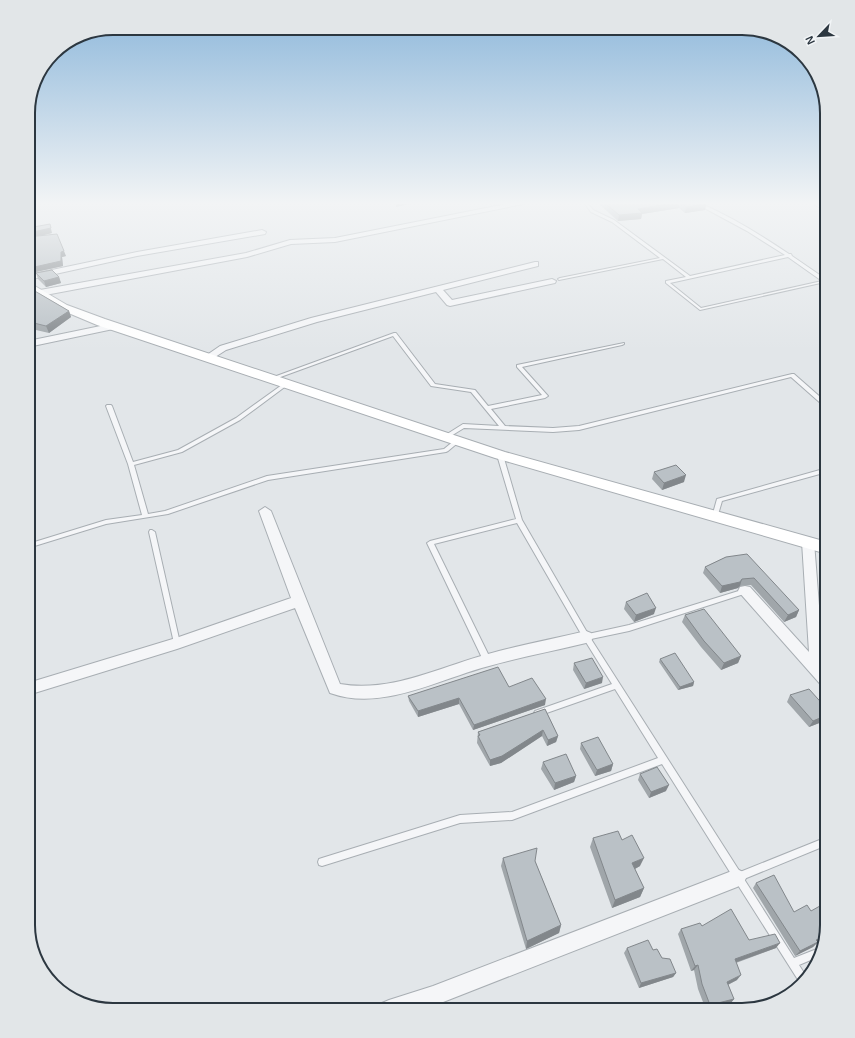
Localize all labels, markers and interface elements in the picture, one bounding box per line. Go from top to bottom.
north arrow [799,16,839,56]
text: N [803,34,817,46]

